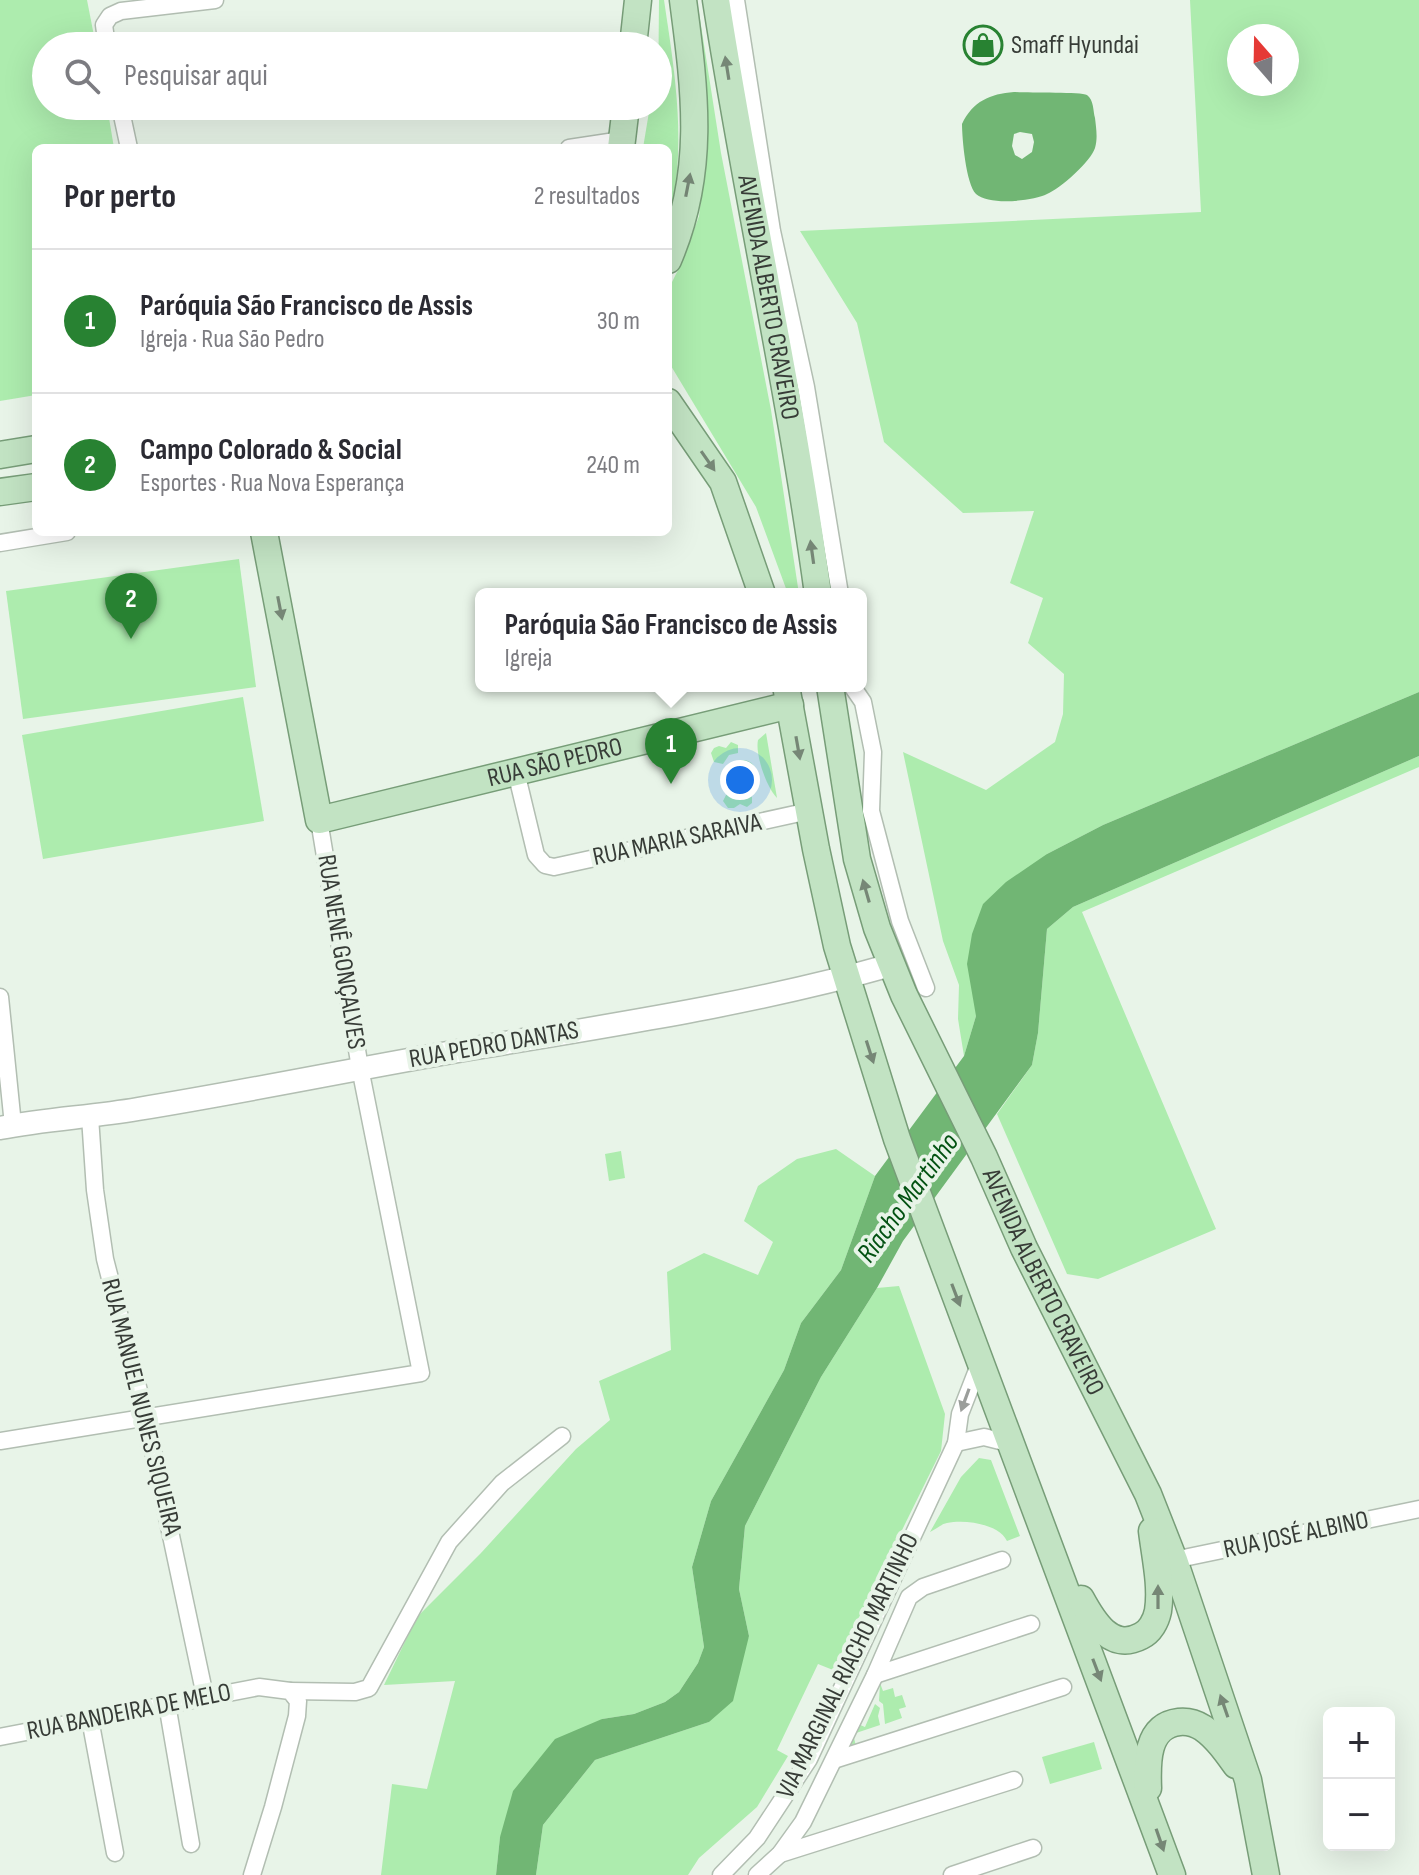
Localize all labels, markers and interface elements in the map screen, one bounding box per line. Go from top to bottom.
shop icon: Smaff Hyundai [962,24,1004,66]
north arrow [1227,24,1299,96]
place label: Smaff Hyundai [1011,30,1139,61]
search box [32,32,672,120]
icon: search [60,54,104,98]
one-way arrow [720,55,733,80]
text: Pesquisar aqui [124,58,268,94]
street label: AVENIDA ALBERTO CRAVEIRO [731,172,806,422]
one-way arrow [683,173,695,198]
text: Por perto [64,176,176,217]
text: 2 resultados [534,181,640,212]
text: Paróquia São Francisco de Assis [140,288,473,324]
text: 1 [85,306,95,337]
text: 30 m [597,306,640,337]
text: Igreja · Rua São Pedro [140,324,324,355]
text: Campo Colorado & Social [140,432,402,468]
text: 2 [84,450,96,481]
text: 240 m [586,450,640,481]
one-way arrow [700,451,715,472]
text: Esportes · Rua Nova Esperança [140,468,405,499]
one-way arrow [805,539,818,564]
pin: 2 [105,573,157,639]
popup [475,588,867,692]
one-way arrow [274,596,286,621]
text: Paróquia São Francisco de Assis [505,607,837,643]
text: Igreja [505,643,552,674]
pin: 1 [645,718,697,784]
street label: RUA SÃO PEDRO [484,731,626,794]
one-way arrow [792,736,804,761]
your location [720,760,760,800]
street label: RUA MARIA SARAIVA [590,807,765,873]
street label: RUA NENÊ GONÇALVES [310,853,372,1051]
one-way arrow [859,879,872,903]
street label: RUA PEDRO DANTAS [407,1015,581,1075]
one-way arrow [864,1040,876,1064]
water label: Riacho Martinho [850,1126,966,1269]
street label: AVENIDA ALBERTO CRAVEIRO [975,1163,1111,1400]
street label: RUA MANUEL NUNES SIQUEIRA [94,1276,188,1539]
one-way arrow [950,1283,963,1307]
one-way arrow [958,1388,971,1412]
street label: RUA JOSÉ ALBINO [1221,1505,1371,1565]
street label: VIA MARGINAL RIACHO MARTINHO [770,1528,926,1804]
one-way arrow [1152,1584,1164,1609]
one-way arrow [1091,1658,1104,1682]
street label: RUA BANDEIRA DE MELO [24,1677,234,1747]
one-way arrow [1217,1694,1229,1718]
map controls [1323,1707,1395,1851]
button: + [1323,1707,1395,1779]
button: − [1323,1779,1395,1851]
one-way arrow [1154,1828,1167,1852]

